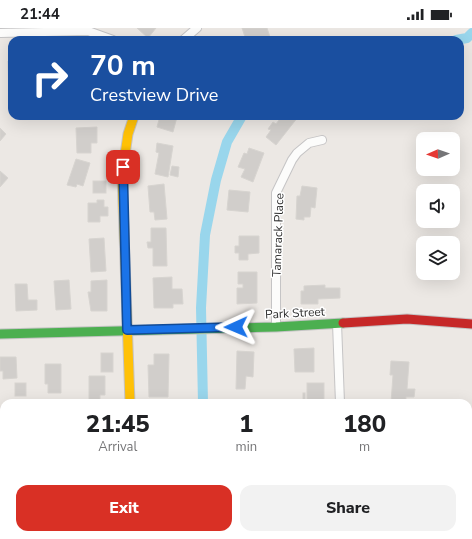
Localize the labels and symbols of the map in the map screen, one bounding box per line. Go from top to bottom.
north arrow [416,132,460,176]
pin [106,150,140,184]
street label: Tamarack Place [269,193,287,277]
street label: Park Street [265,303,326,323]
position arrow [215,306,257,348]

